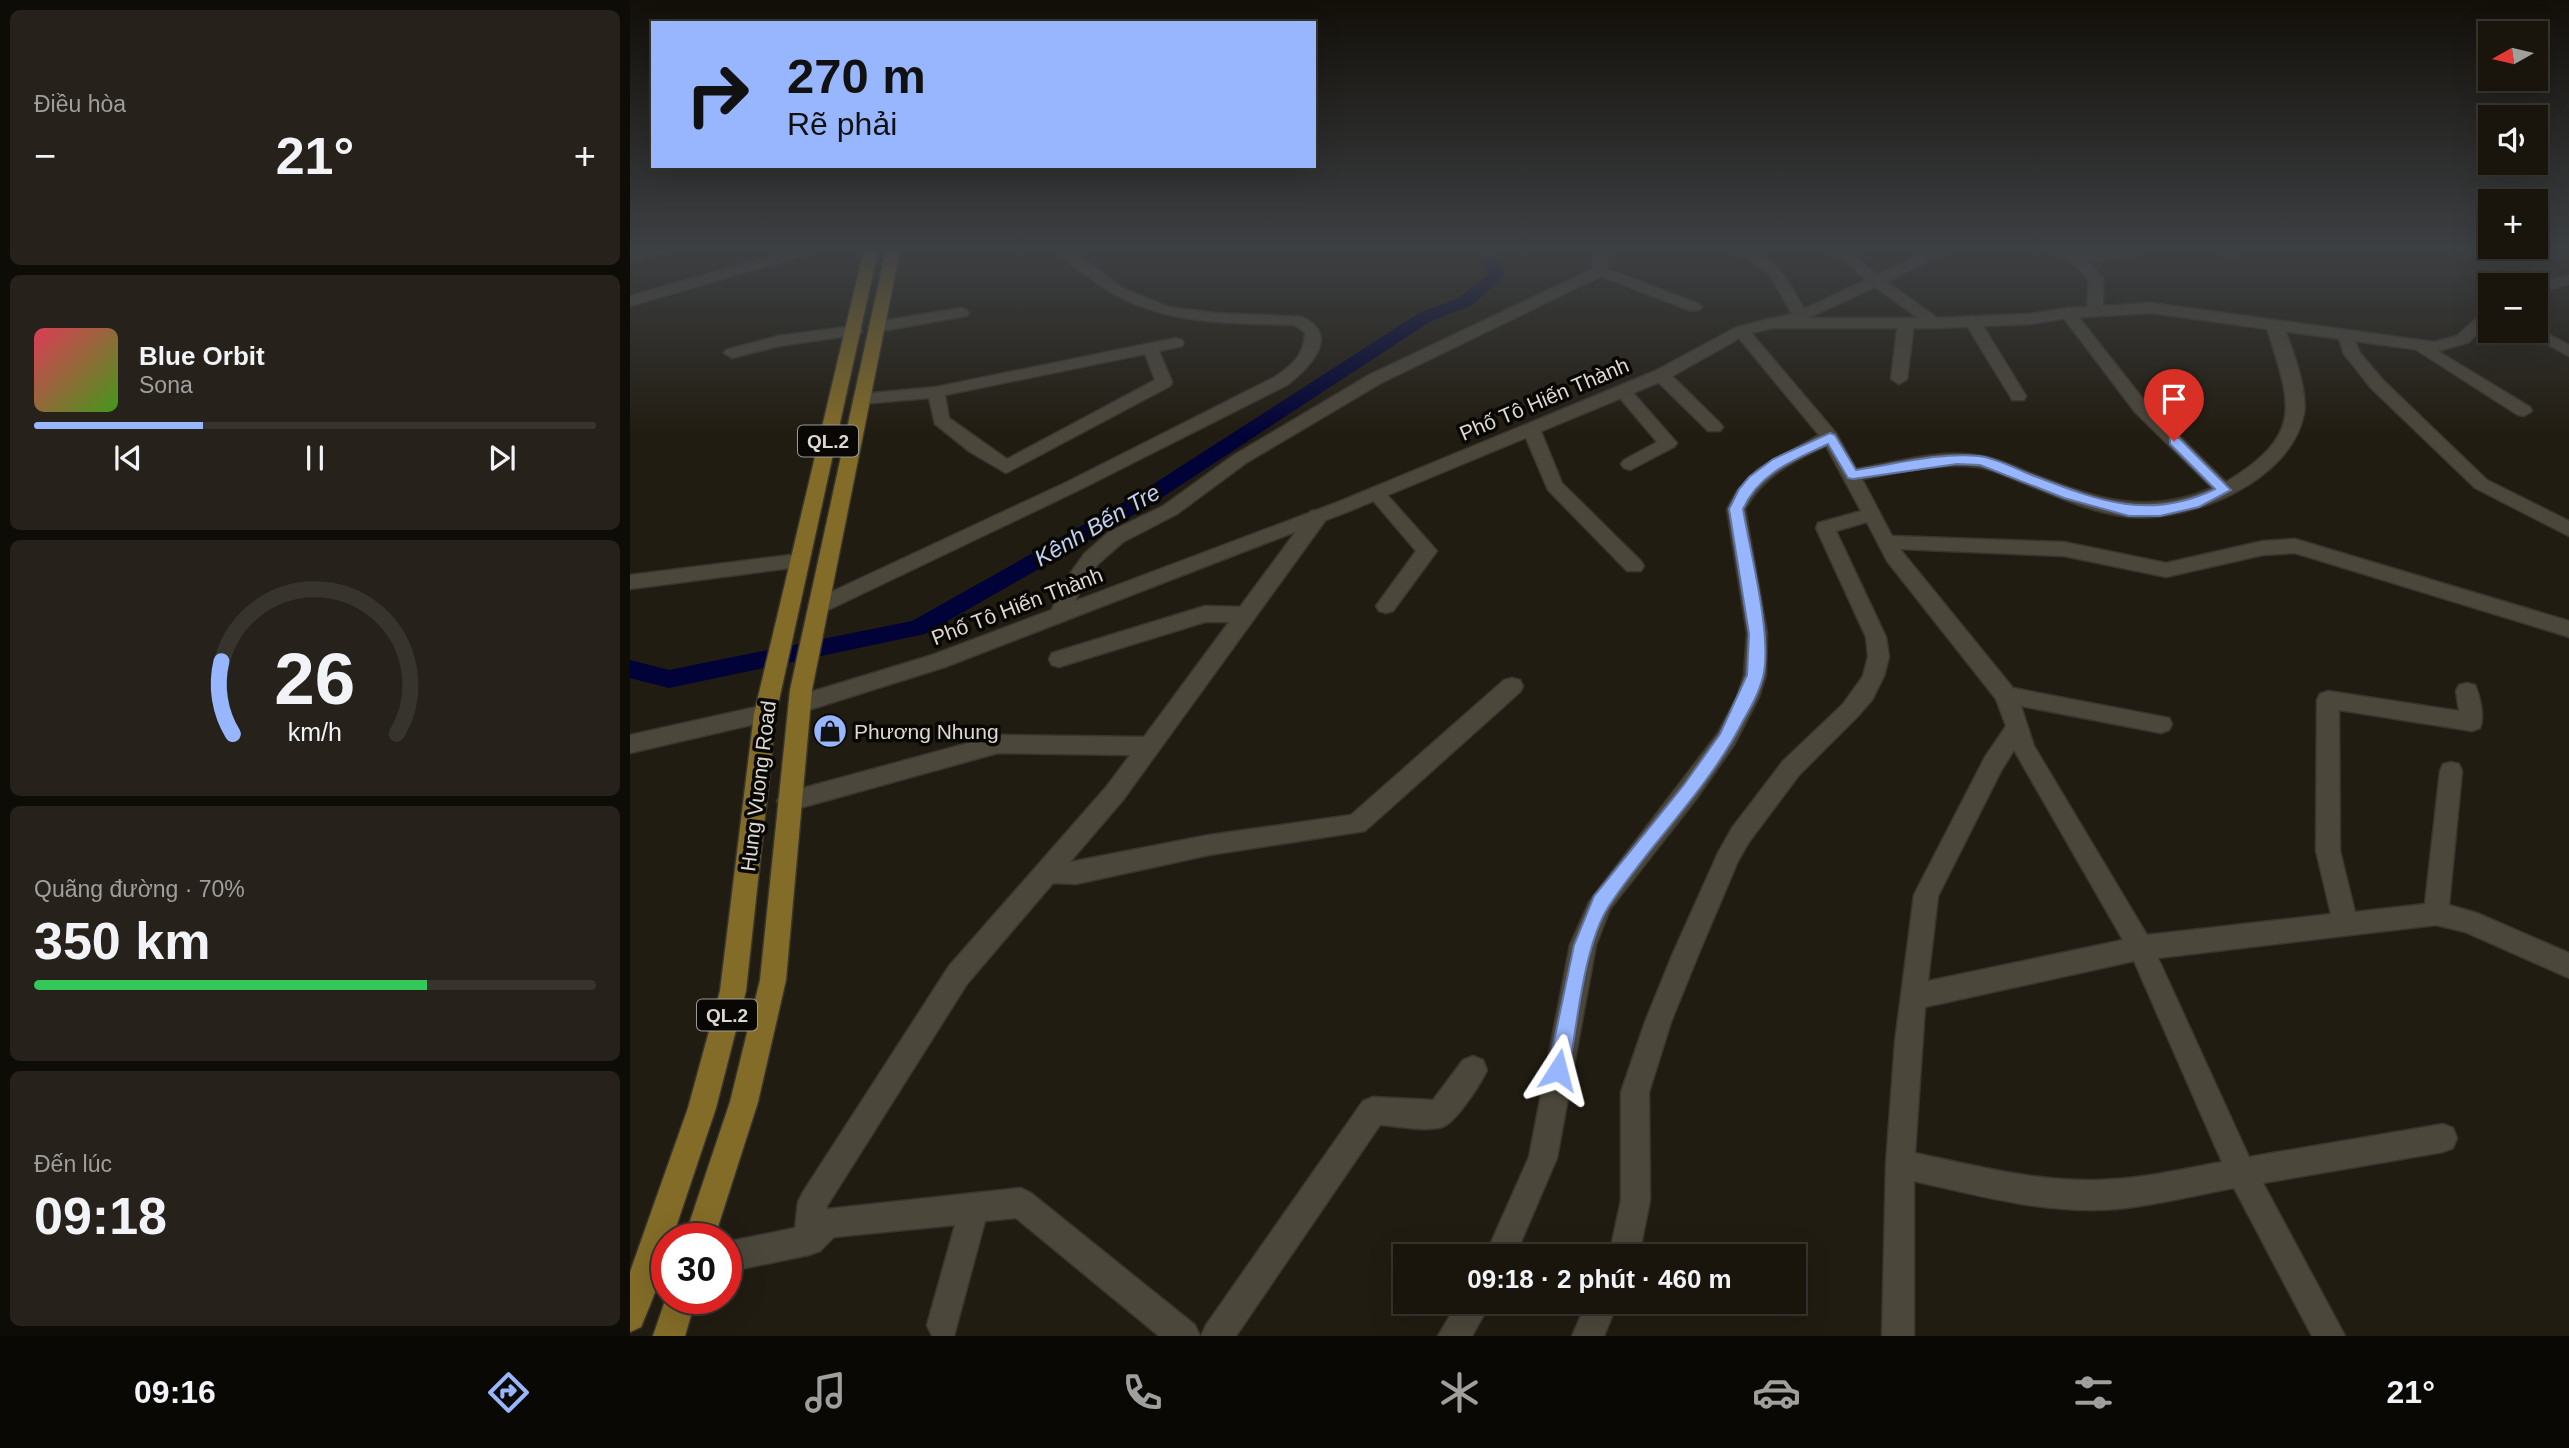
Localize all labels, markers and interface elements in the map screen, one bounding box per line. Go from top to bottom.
north arrow [2478,21,2548,91]
map controls [2478,21,2548,343]
icon: right [672,49,763,140]
text: 270 m [787,49,926,103]
text: Điều hòa [34,91,126,117]
button: sound [2478,105,2548,175]
text: Rẽ phải [787,106,897,142]
text: 21° [276,127,354,185]
text: − [34,135,56,177]
text: + [574,135,596,177]
button: + [2478,189,2548,259]
button: − [2478,273,2548,343]
text: Blue Orbit [139,341,265,371]
street label: Phố Tô Hiến Thành [1456,353,1632,445]
pin [2144,369,2204,441]
text: Sona [139,372,193,398]
icon: arrive [2155,380,2193,418]
road number: QL.2 [798,426,858,456]
icon: previous [109,439,147,477]
icon: pause [296,439,334,477]
icon: next [483,439,521,477]
water label: Kênh Bến Tre [1030,479,1164,571]
street label: Phố Tô Hiến Thành [928,563,1106,649]
text: 26 [275,638,355,719]
street label: Hung Vuong Road [736,699,780,873]
shop icon: Phương Nhung [811,712,849,750]
text: km/h [288,718,342,746]
place label: Phương Nhung [854,720,999,743]
text: Quãng đường · 70% [34,876,245,902]
text: 350 km [34,912,210,970]
road number: QL.2 [697,1000,757,1030]
position arrow [1521,1033,1595,1107]
text: Đến lúc [34,1151,112,1177]
text: 09:18 [34,1187,167,1245]
speed limit sign: 30 [651,1223,742,1314]
text: 09:18 · 2 phút · 460 m [1467,1264,1732,1294]
icon: directions [484,1368,533,1417]
icon: music [801,1368,850,1417]
icon: phone [1118,1368,1167,1417]
icon: climate [1435,1368,1484,1417]
icon: car [1752,1368,1801,1417]
icon: filters [2069,1368,2118,1417]
text: 09:16 [134,1374,216,1410]
text: 21° [2387,1374,2435,1410]

